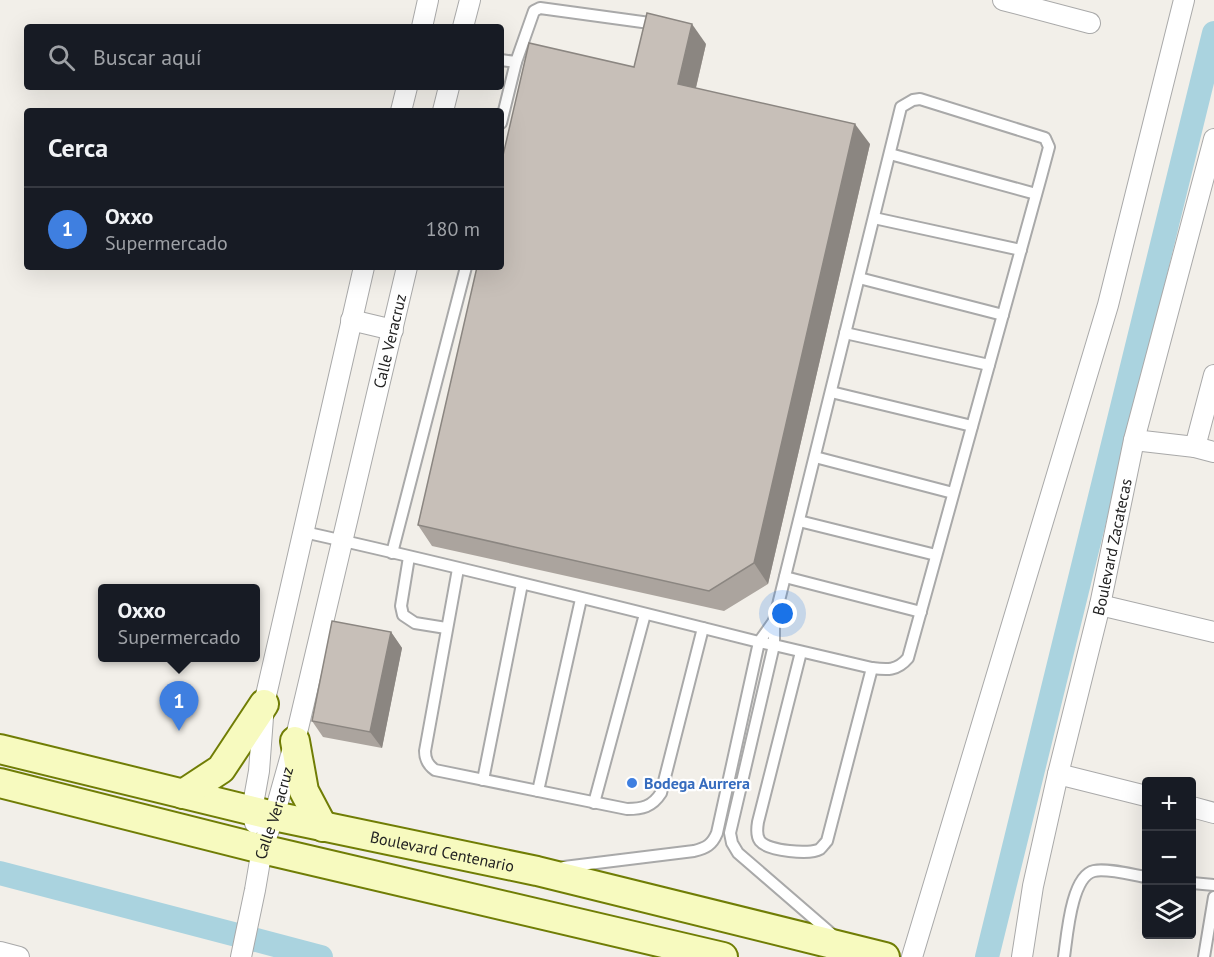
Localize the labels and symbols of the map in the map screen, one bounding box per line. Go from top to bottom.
street label: Calle Veracruz [369,292,410,390]
street label: Boulevard Zacatecas [1088,477,1136,617]
your location [768,599,797,628]
pin: 1 [160,682,198,731]
street label: Calle Veracruz [250,764,297,861]
place label: Bodega Aurrera [644,773,750,793]
marker: Bodega Aurrera [625,776,639,790]
street label: Boulevard Centenario [368,826,516,876]

